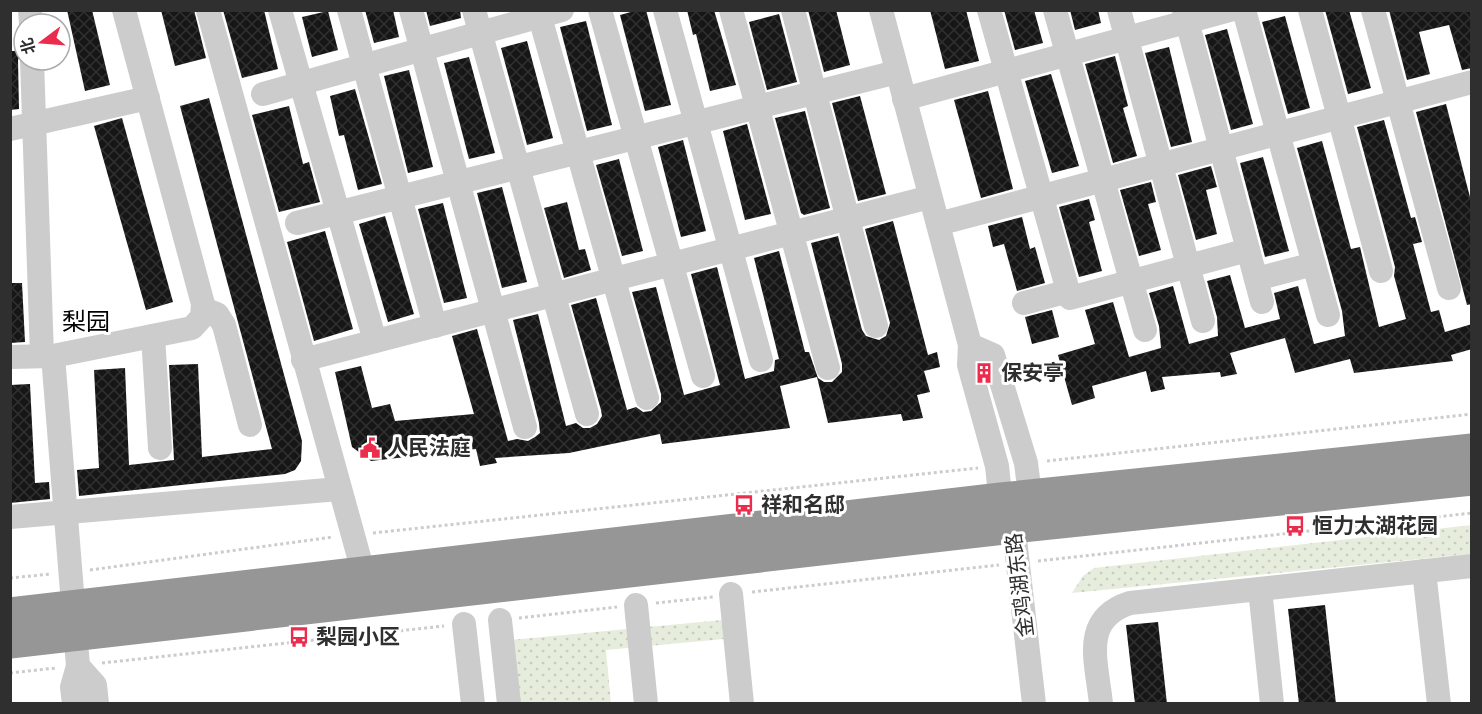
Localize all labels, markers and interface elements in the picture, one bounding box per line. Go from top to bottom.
north arrow [12,12,72,72]
text: 北 [16,35,41,57]
district label: 梨园 [62,305,110,340]
place label: 保安亭 [1001,358,1064,388]
building icon: 保安亭 [972,361,996,385]
place label: 人民法庭 [387,433,471,463]
public building icon: 人民法庭 [358,436,382,460]
place label: 祥和名邸 [761,490,845,520]
bus stop icon: 祥和名邸 [732,493,756,517]
place label: 恒力太湖花园 [1312,511,1438,541]
bus stop icon: 恒力太湖花园 [1283,514,1307,538]
street label: 金鸡湖东路 [999,531,1041,639]
place label: 梨园小区 [316,622,400,652]
bus stop icon: 梨园小区 [287,625,311,649]

